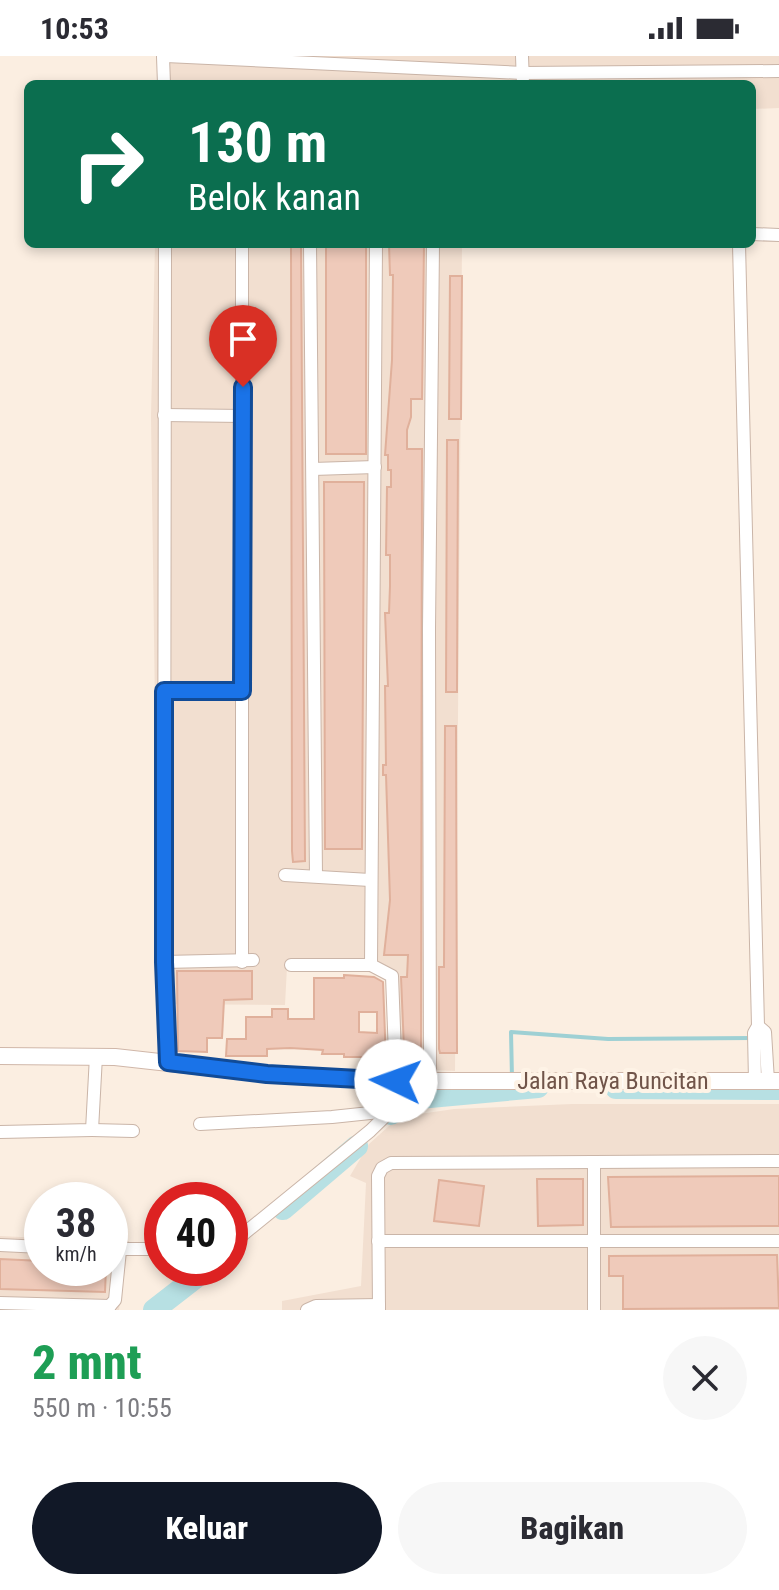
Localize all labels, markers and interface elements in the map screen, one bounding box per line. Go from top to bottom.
text: 10:53 [40,11,109,46]
text: 130 m [188,110,327,176]
icon: right [56,112,160,216]
text: Belok kanan [188,177,361,219]
pin [209,305,277,387]
icon: arrive [221,317,265,361]
position arrow [354,1039,438,1123]
street label: Jalan Raya Buncitan [517,1067,709,1095]
speed limit sign: 40 [144,1182,248,1286]
text: 38 [56,1200,96,1247]
text: km/h [55,1242,97,1266]
text: 2 mnt [32,1334,142,1391]
button: close [663,1336,747,1420]
text: 550 m · 10:55 [32,1393,172,1423]
button: Keluar [32,1482,382,1574]
button: Bagikan [398,1482,747,1574]

